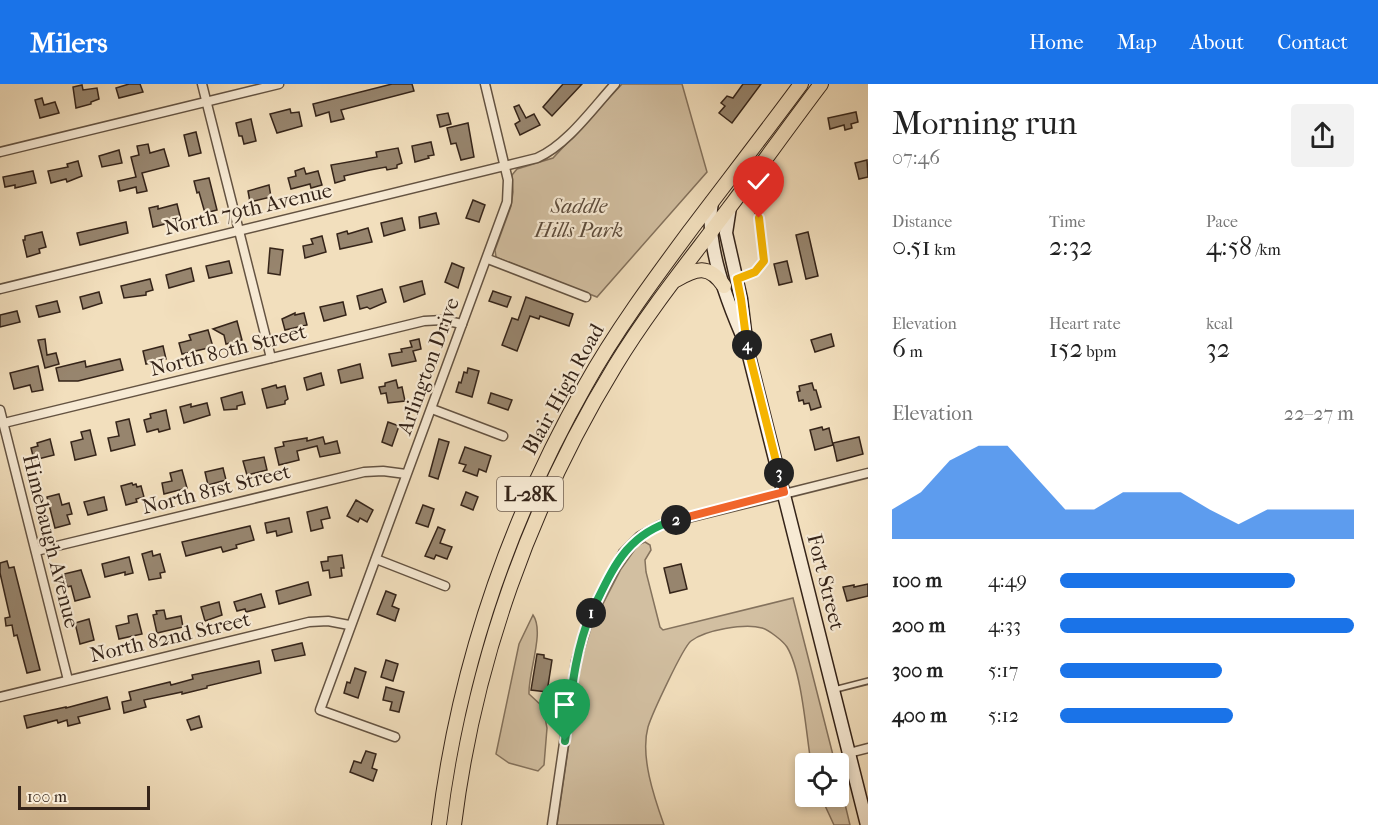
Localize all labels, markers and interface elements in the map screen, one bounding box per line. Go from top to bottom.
text: Milers [30,26,108,59]
text: Home [1029,30,1084,54]
text: Map [1117,30,1157,54]
text: About [1190,30,1244,54]
text: Contact [1277,30,1348,54]
text: Morning run [892,104,1077,143]
button: share [1291,104,1354,167]
text: 07:46 [892,146,940,169]
pin [733,156,784,218]
icon: check [742,165,775,198]
street label: North 79th Avenue [162,178,334,240]
park label: Saddle Hills Park [534,194,623,242]
text: Distance [892,212,952,231]
text: Time [1049,212,1085,231]
text: Pace [1206,212,1238,231]
text: 0.51 [892,231,931,262]
text: 2:32 [1049,231,1093,262]
text: 4:58 [1206,231,1252,262]
text: km [931,240,956,259]
text: /km [1252,240,1281,259]
street label: Arlington Drive [392,294,464,439]
text: Elevation [892,314,957,333]
text: Heart rate [1049,314,1121,333]
text: kcal [1206,314,1233,333]
street label: North 80th Street [147,319,309,381]
street label: Blair High Road [517,319,609,459]
pin: 4 [732,330,762,360]
text: 6 [892,333,906,364]
text: 152 [1049,333,1083,364]
text: 32 [1206,333,1230,364]
text: 4 [742,335,752,354]
text: m [906,342,923,361]
text: bpm [1083,342,1117,361]
text: Elevation [892,402,973,425]
text: 22–27 m [1284,402,1354,425]
street label: Himebaugh Avenue [18,452,84,630]
pin: 3 [764,458,794,488]
street label: North 81st Street [139,459,293,519]
text: 3 [776,463,782,482]
road number: L-28K [497,477,563,511]
pin: 2 [661,505,691,535]
text: 2 [672,510,680,529]
street label: Fort Street [802,531,850,633]
text: 100 m [892,569,942,592]
text: 4:49 [988,569,1027,592]
pin: 1 [576,598,606,628]
text: 1 [588,603,594,622]
street label: North 82nd Street [88,607,253,667]
text: 200 m [892,614,945,637]
text: 4:33 [988,614,1021,637]
text: 300 m [892,659,943,682]
text: 5:17 [988,659,1018,682]
pin [539,679,590,741]
icon: arrive [548,688,581,721]
text: 400 m [892,704,947,727]
text: 5:12 [988,704,1019,727]
map controls [795,753,849,807]
button: locate [795,753,849,807]
scale bar [18,783,150,810]
text: 100 m [27,787,67,806]

